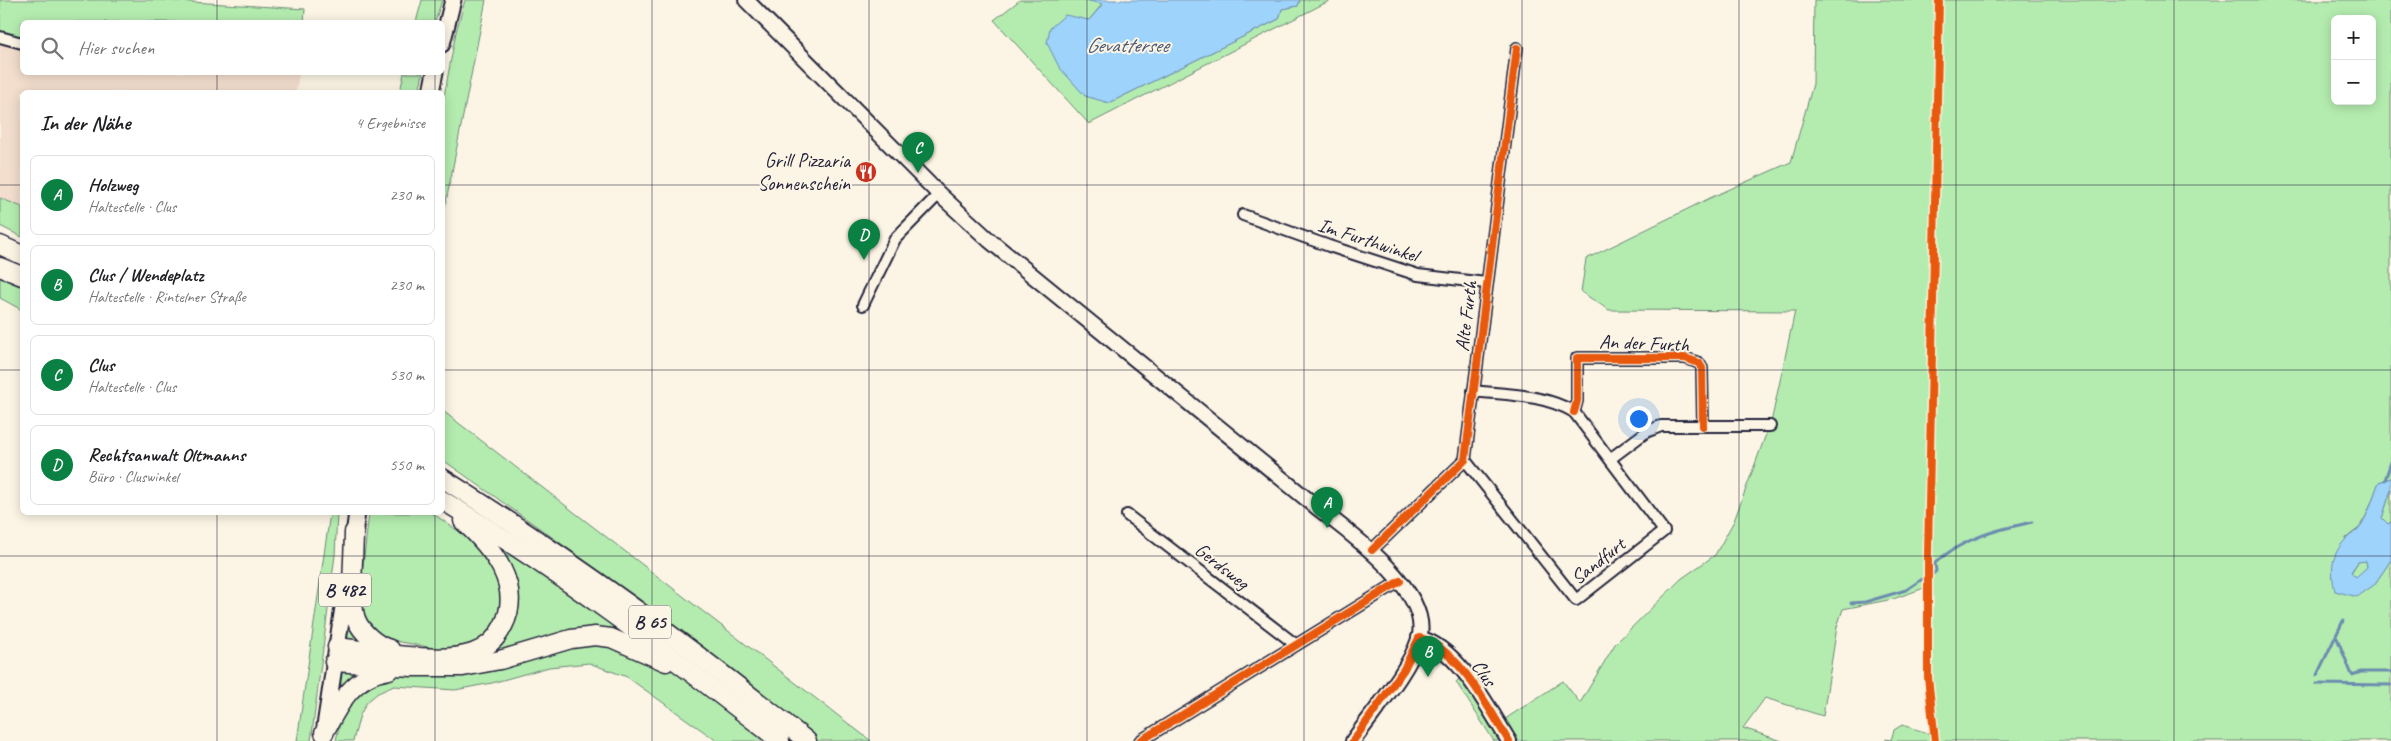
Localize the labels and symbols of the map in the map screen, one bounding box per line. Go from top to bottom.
water label: Gevattersee [1086,32,1171,58]
pin: C [902,132,934,173]
place label: Grill Pizzaria Sonnenschein [758,148,852,196]
restaurant icon: Grill Pizzaria Sonnenschein [854,160,878,184]
street label: Im Furthwinkel [1315,212,1425,269]
pin: D [848,219,880,260]
street label: Alte Furth [1449,278,1483,353]
street label: An der Furth [1599,329,1690,357]
your location [1626,406,1652,432]
pin: A [1311,487,1343,528]
street label: Sandfurt [1566,531,1632,590]
street label: Gerdsweg [1190,537,1256,596]
road number: B 482 [319,574,371,606]
road number: B 65 [629,606,671,638]
pin: B [1412,636,1444,677]
street label: Clus [1466,655,1503,693]

